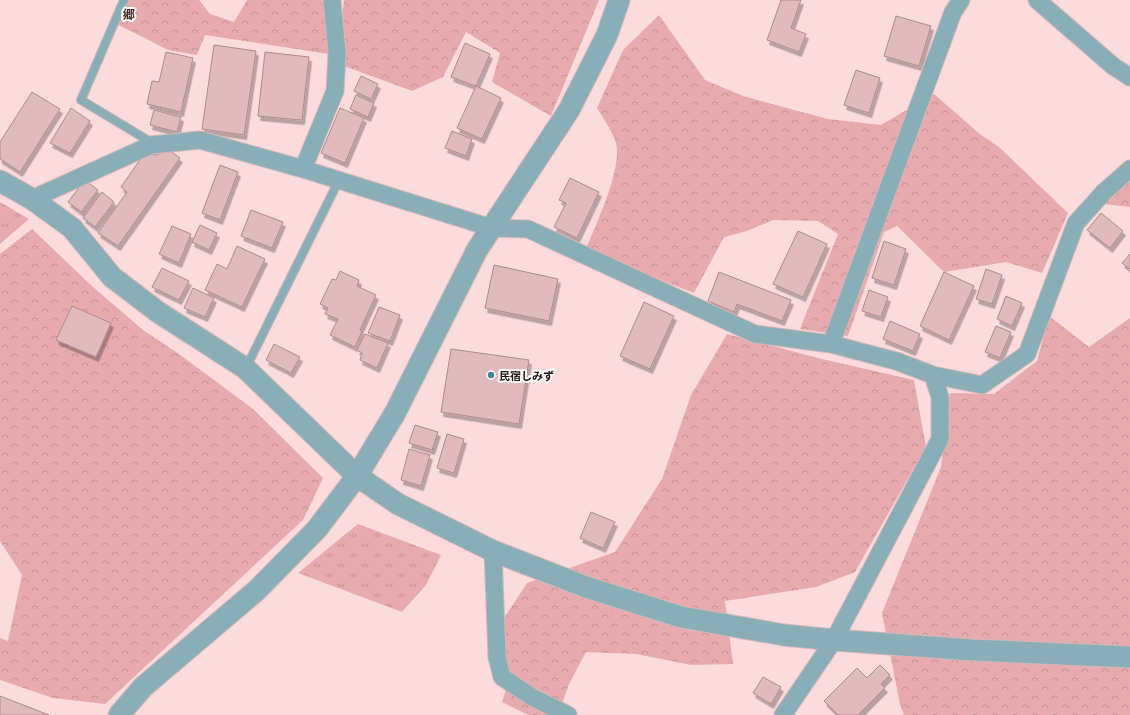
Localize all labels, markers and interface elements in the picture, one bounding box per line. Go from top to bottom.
district label: 郷 [123,7,135,21]
place label: 民宿しみず [499,369,554,382]
marker: 民宿しみず [486,370,496,380]

